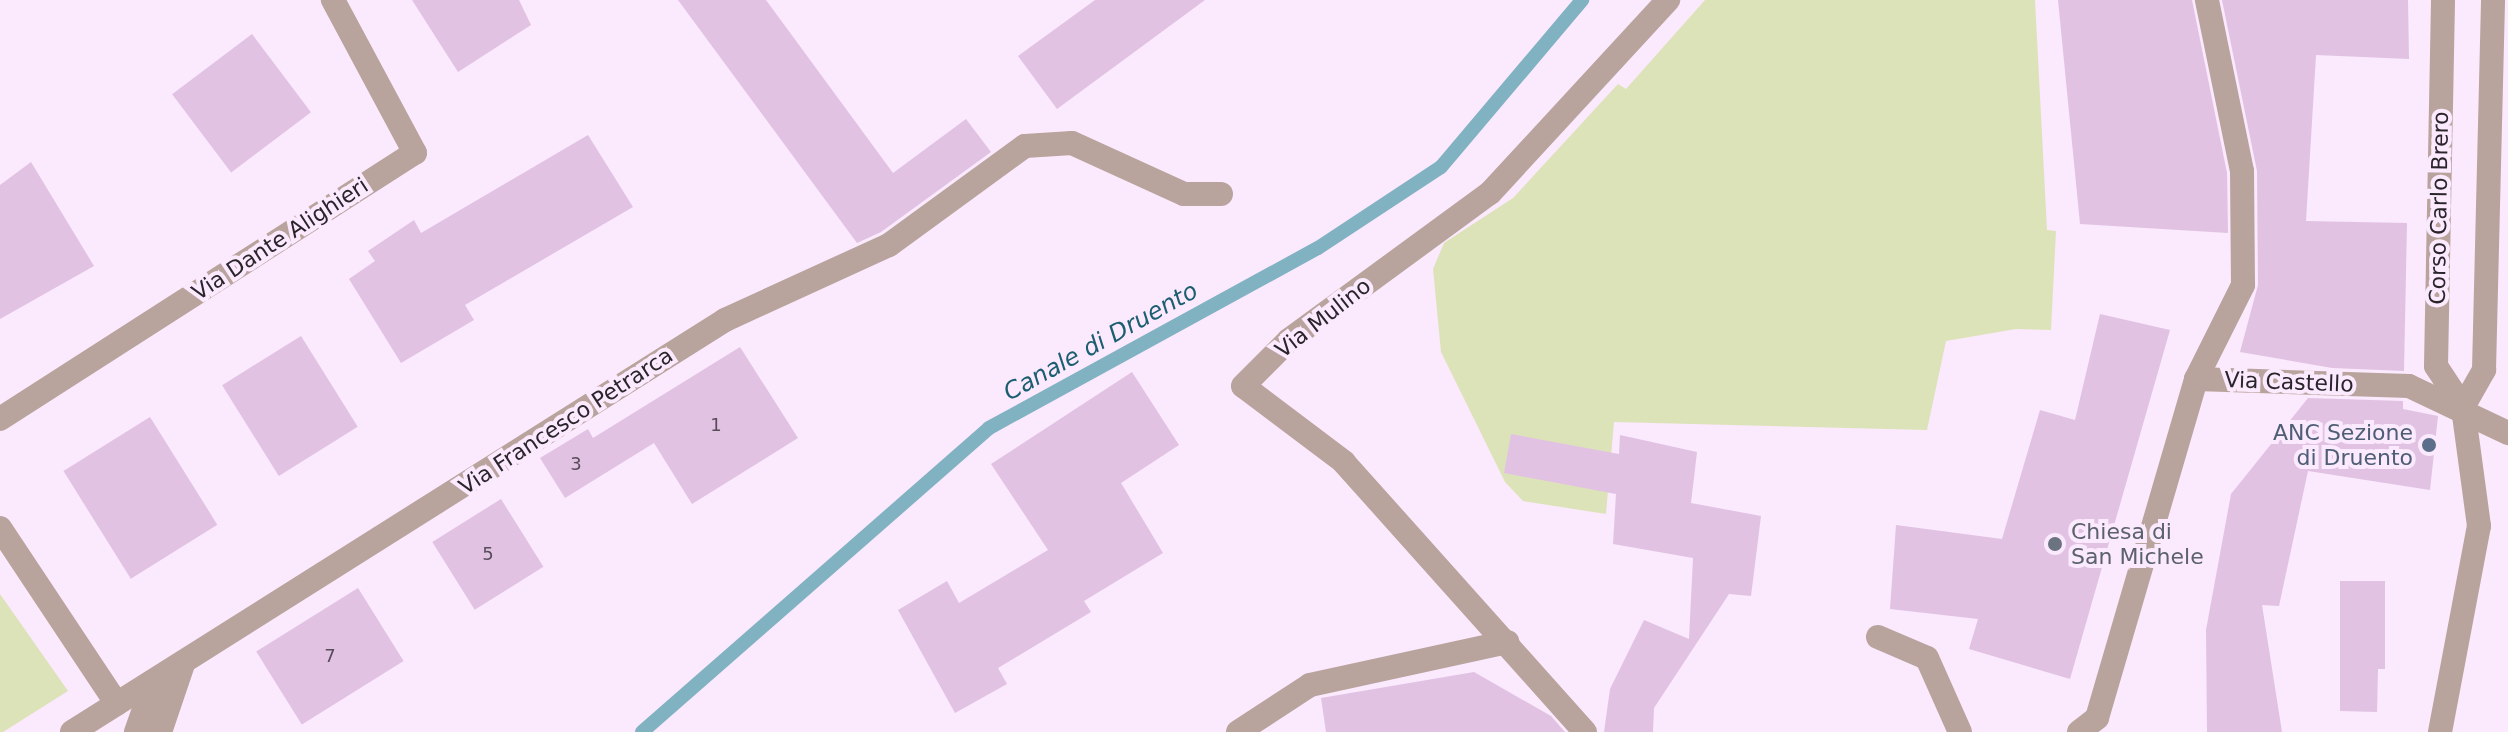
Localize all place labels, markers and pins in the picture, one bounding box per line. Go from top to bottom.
place label: ANC Sezione di Druento [2273,419,2413,470]
marker: ANC Sezione di Druento [2420,436,2438,454]
place label: Chiesa di San Michele [2071,518,2204,570]
marker: Chiesa di San Michele [2046,535,2064,553]

